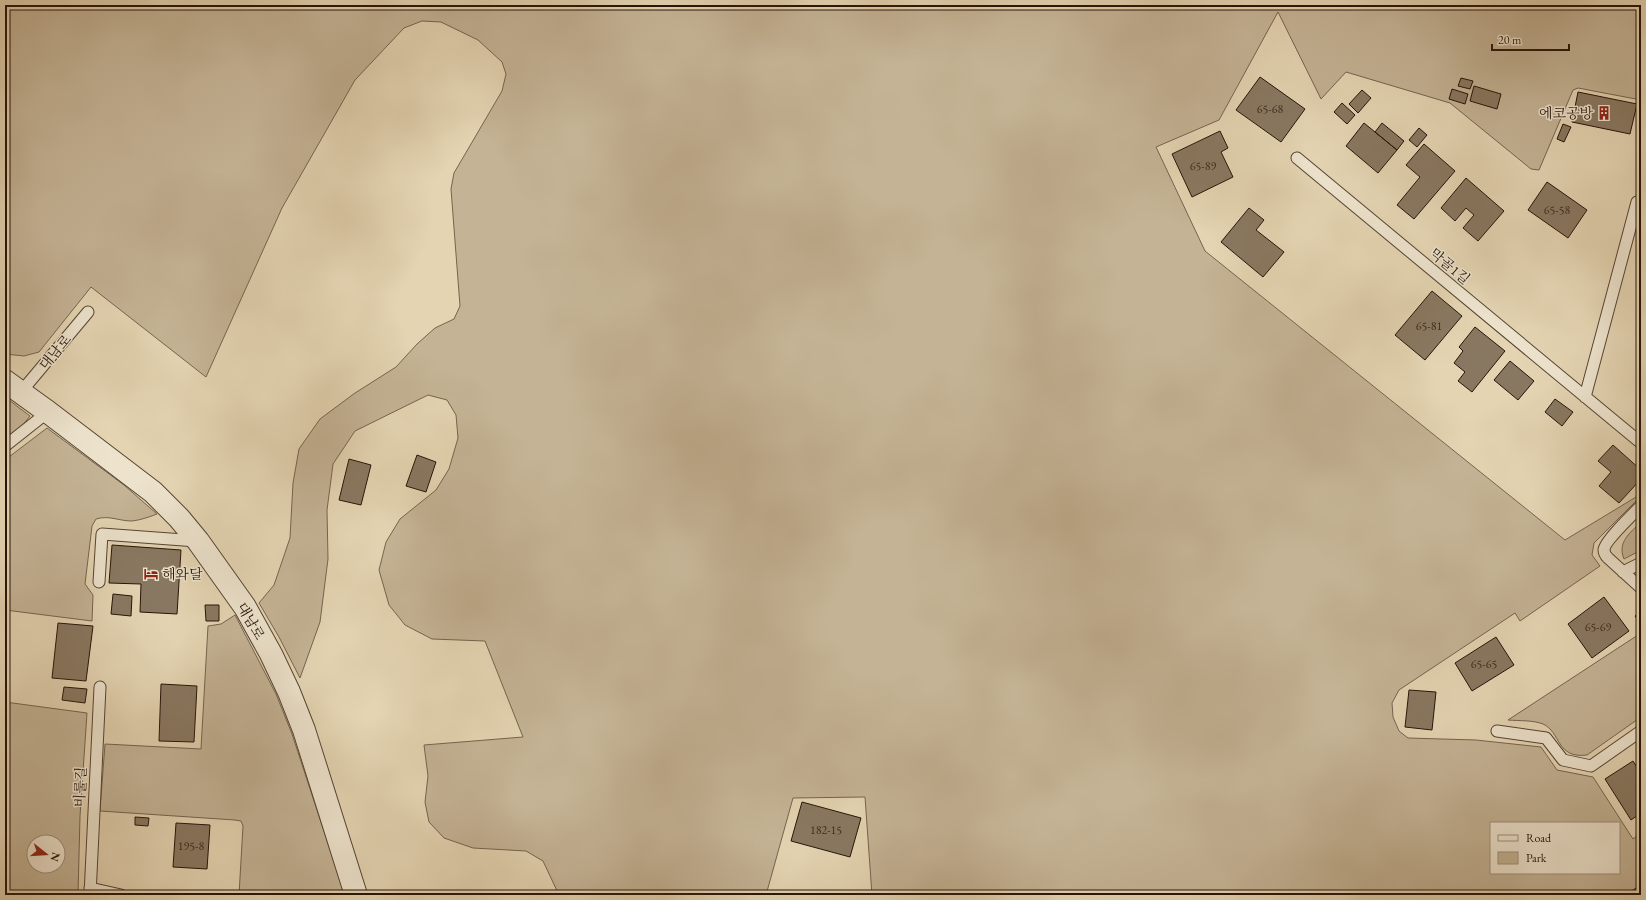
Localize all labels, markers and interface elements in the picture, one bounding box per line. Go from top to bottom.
scale bar [1492,26,1569,52]
text: 20 m [1498,32,1522,48]
house number: 65-68 [1257,101,1283,117]
place label: 에코공방 [1539,104,1593,122]
building icon: 에코공방 [1596,105,1612,121]
house number: 65-89 [1190,158,1216,174]
house number: 65-58 [1544,202,1570,218]
street label: 막골1길 [1426,244,1474,288]
house number: 65-81 [1416,318,1442,334]
street label: 대남로 [35,330,75,373]
place label: 해와달 [162,565,203,583]
hotel icon: 해와달 [143,566,159,582]
street label: 대남로 [233,599,269,643]
house number: 65-69 [1585,619,1611,635]
house number: 65-65 [1471,656,1497,672]
street label: 비룰길 [70,766,90,808]
house number: 182-15 [810,822,842,838]
legend [1490,822,1620,874]
text: Road [1526,830,1552,846]
north arrow [26,834,66,874]
house number: 195-8 [178,838,204,854]
text: Park [1526,850,1547,866]
text: N [48,851,64,863]

